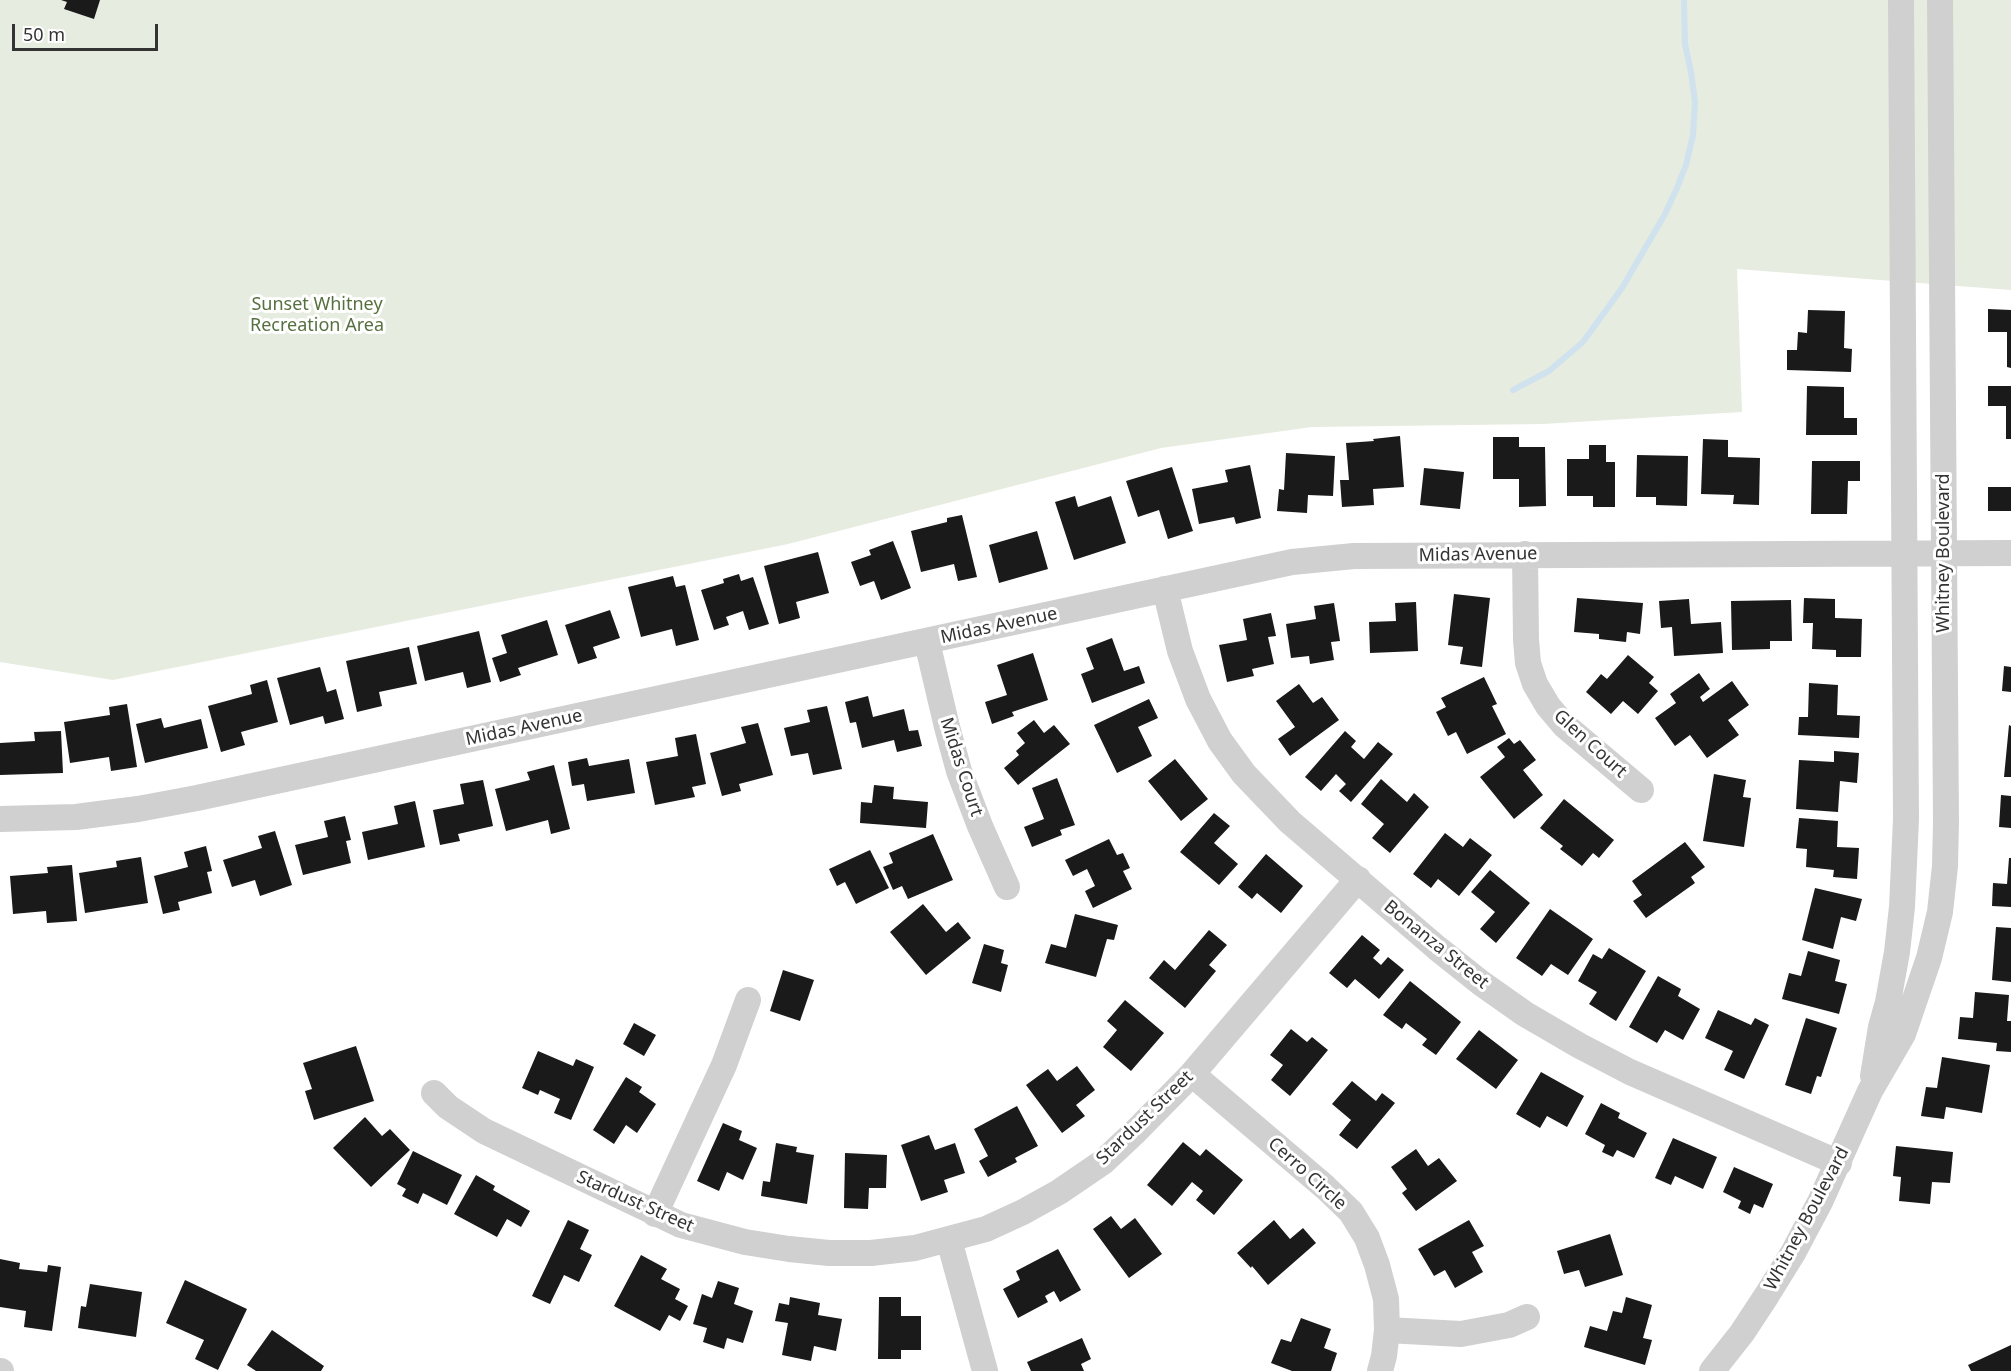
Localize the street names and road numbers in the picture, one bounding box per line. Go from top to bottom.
street label: Whitney Boulevard [1933,473,1955,633]
street label: Midas Avenue [1419,543,1537,567]
street label: Midas Avenue [939,603,1059,649]
street label: Midas Avenue [464,705,584,751]
street label: Glen Court [1549,706,1631,782]
street label: Midas Court [935,715,987,819]
street label: Bonanza Street [1379,896,1493,994]
street label: Stardust Street [1092,1067,1198,1169]
street label: Cerro Circle [1263,1133,1351,1215]
street label: Whitney Boulevard [1760,1144,1854,1294]
street label: Stardust Street [573,1167,697,1237]

